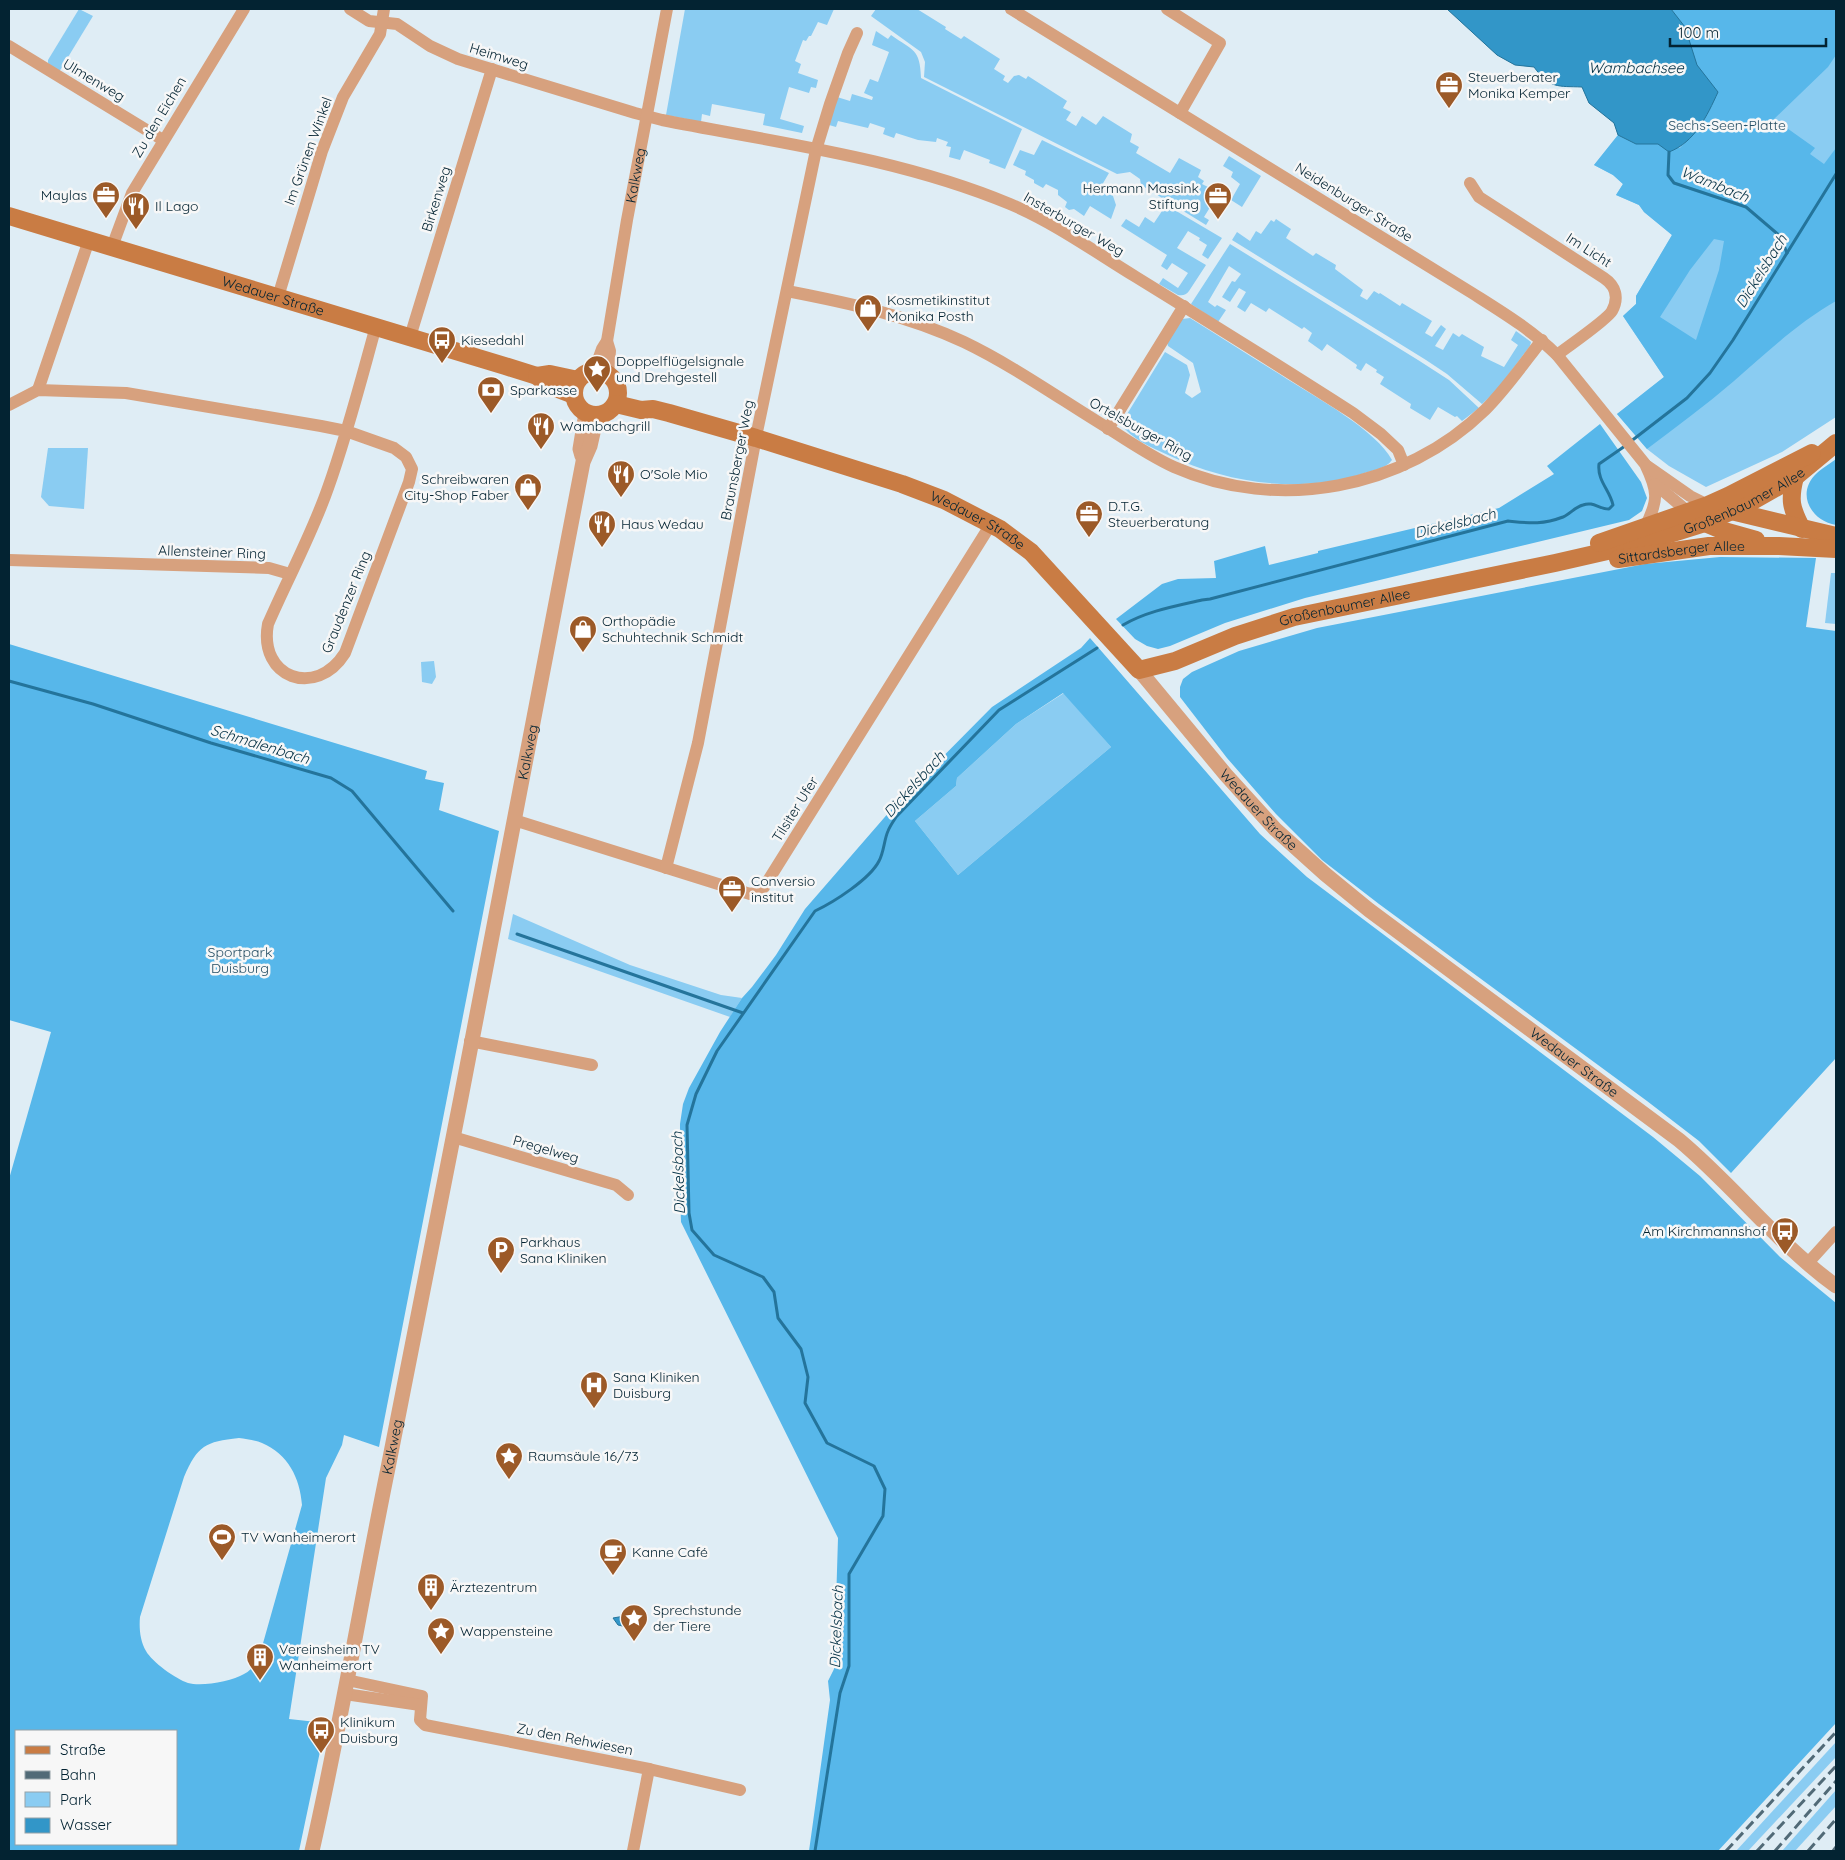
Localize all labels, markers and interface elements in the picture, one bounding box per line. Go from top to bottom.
scale bar [1670,15,1826,47]
text: 100 m [1678,23,1719,42]
street label: Heimweg [467,38,531,74]
street label: Ulmenweg [60,54,128,106]
water label: Wambachsee [1588,58,1684,77]
place label: Steuerberater Monika Kemper [1468,68,1571,102]
office icon: Steuerberater Monika Kemper [1434,70,1464,109]
street label: Zu den Eichen [128,73,190,161]
street label: Im Grünen Winkel [280,94,336,208]
park label: Sechs-Seen-Platte [1668,116,1786,134]
street label: Kalkweg [621,146,650,204]
street label: Neidenburger Straße [1292,158,1416,246]
water label: Wambach [1678,162,1752,206]
street label: Birkenweg [417,164,455,234]
place label: Hermann Massink Stiftung [1083,179,1199,213]
office icon: Maylas [91,180,121,219]
office icon: Hermann Massink Stiftung [1203,181,1233,220]
place label: Maylas [41,186,87,204]
street label: Insterburger Weg [1020,188,1128,260]
restaurant icon: Il Lago [121,191,151,230]
place label: Il Lago [155,197,198,215]
street label: Im Licht [1563,229,1615,271]
water label: Dickelsbach [1731,230,1791,311]
street label: Wedauer Straße [220,272,327,320]
place label: Kosmetikinstitut Monika Posth [887,291,990,325]
shop icon: Kosmetikinstitut Monika Posth [853,293,883,332]
bus stop icon: Kiesedahl [427,325,457,364]
place label: Kiesedahl [461,331,524,349]
place label: Doppelflügelsignale und Drehgestell [616,352,744,386]
place icon: Doppelflügelsignale und Drehgestell [582,354,612,393]
bank icon: Sparkasse [476,375,506,414]
place label: Sparkasse [510,381,577,399]
street label: Ortelsburger Ring [1086,393,1196,465]
street label: Braunsberger Weg [716,398,758,522]
restaurant icon: Wambachgrill [526,411,556,450]
place label: Wambachgrill [560,417,650,435]
restaurant icon: O'Sole Mio [606,459,636,498]
street label: Großenbaumer Allee [1681,463,1809,538]
place label: O'Sole Mio [640,465,708,483]
place label: Schreibwaren City-Shop Faber [404,470,510,504]
shop icon: Schreibwaren City-Shop Faber [513,472,543,511]
street label: Wedauer Straße [928,487,1029,554]
place label: D.T.G. Steuerberatung [1108,497,1209,531]
office icon: D.T.G. Steuerberatung [1074,499,1104,538]
water label: Dickelsbach [1412,504,1498,542]
restaurant icon: Haus Wedau [587,509,617,548]
place label: Haus Wedau [621,515,704,533]
street label: Sittardsberger Allee [1617,537,1745,568]
street label: Allensteiner Ring [158,541,266,563]
street label: Graudenzer Ring [317,548,375,656]
street label: Großenbaumer Allee [1277,584,1412,630]
place label: Orthopädie Schuhtechnik Schmidt [602,612,743,646]
shop icon: Orthopädie Schuhtechnik Schmidt [568,614,598,653]
water label: Schmalenbach [208,720,312,768]
street label: Kalkweg [514,723,542,781]
water label: Dickelsbach [879,746,949,821]
street label: Wedauer Straße [1216,765,1302,854]
street label: Tilsiter Ufer [768,772,823,845]
place label: Conversio institut [751,872,815,906]
office icon: Conversio institut [717,874,747,913]
park label: Sportpark Duisburg [208,943,272,977]
street label: Wedauer Straße [1526,1024,1622,1101]
street label: Pregelweg [511,1131,581,1167]
water label: Dickelsbach [667,1131,689,1215]
bus stop icon: Am Kirchmannshof [1770,1216,1800,1255]
place label: Am Kirchmannshof [1642,1222,1766,1240]
place label: Parkhaus Sana Kliniken [520,1233,607,1267]
parking icon: Parkhaus Sana Kliniken [486,1235,516,1274]
place label: Sana Kliniken Duisburg [613,1368,700,1402]
hospital icon: Sana Kliniken Duisburg [579,1370,609,1409]
street label: Kalkweg [378,1418,407,1476]
place icon: Raumsäule 16/73 [494,1441,524,1480]
place label: Raumsäule 16/73 [528,1447,639,1465]
sports icon: TV Wanheimerort [207,1522,237,1561]
place label: TV Wanheimerort [241,1528,356,1546]
cafe icon: Kanne Café [598,1537,628,1576]
place label: Kanne Café [632,1543,708,1561]
building icon: Ärztezentrum [416,1572,446,1611]
place label: Ärztezentrum [450,1578,537,1596]
water label: Dickelsbach [825,1585,847,1669]
place label: Sprechstunde der Tiere [653,1601,741,1635]
place icon: Sprechstunde der Tiere [619,1603,649,1642]
place icon: Wappensteine [426,1616,456,1655]
place label: Wappensteine [460,1622,553,1640]
place label: Vereinsheim TV Wanheimerort [279,1640,380,1674]
building icon: Vereinsheim TV Wanheimerort [245,1642,275,1681]
place label: Klinikum Duisburg [340,1713,398,1747]
bus stop icon: Klinikum Duisburg [306,1715,336,1754]
street label: Zu den Rehwiesen [515,1719,635,1759]
legend [15,1730,178,1845]
text: Straße [60,1740,106,1759]
text: Bahn [60,1765,96,1784]
text: Park [60,1790,92,1809]
text: Wasser [60,1815,112,1834]

